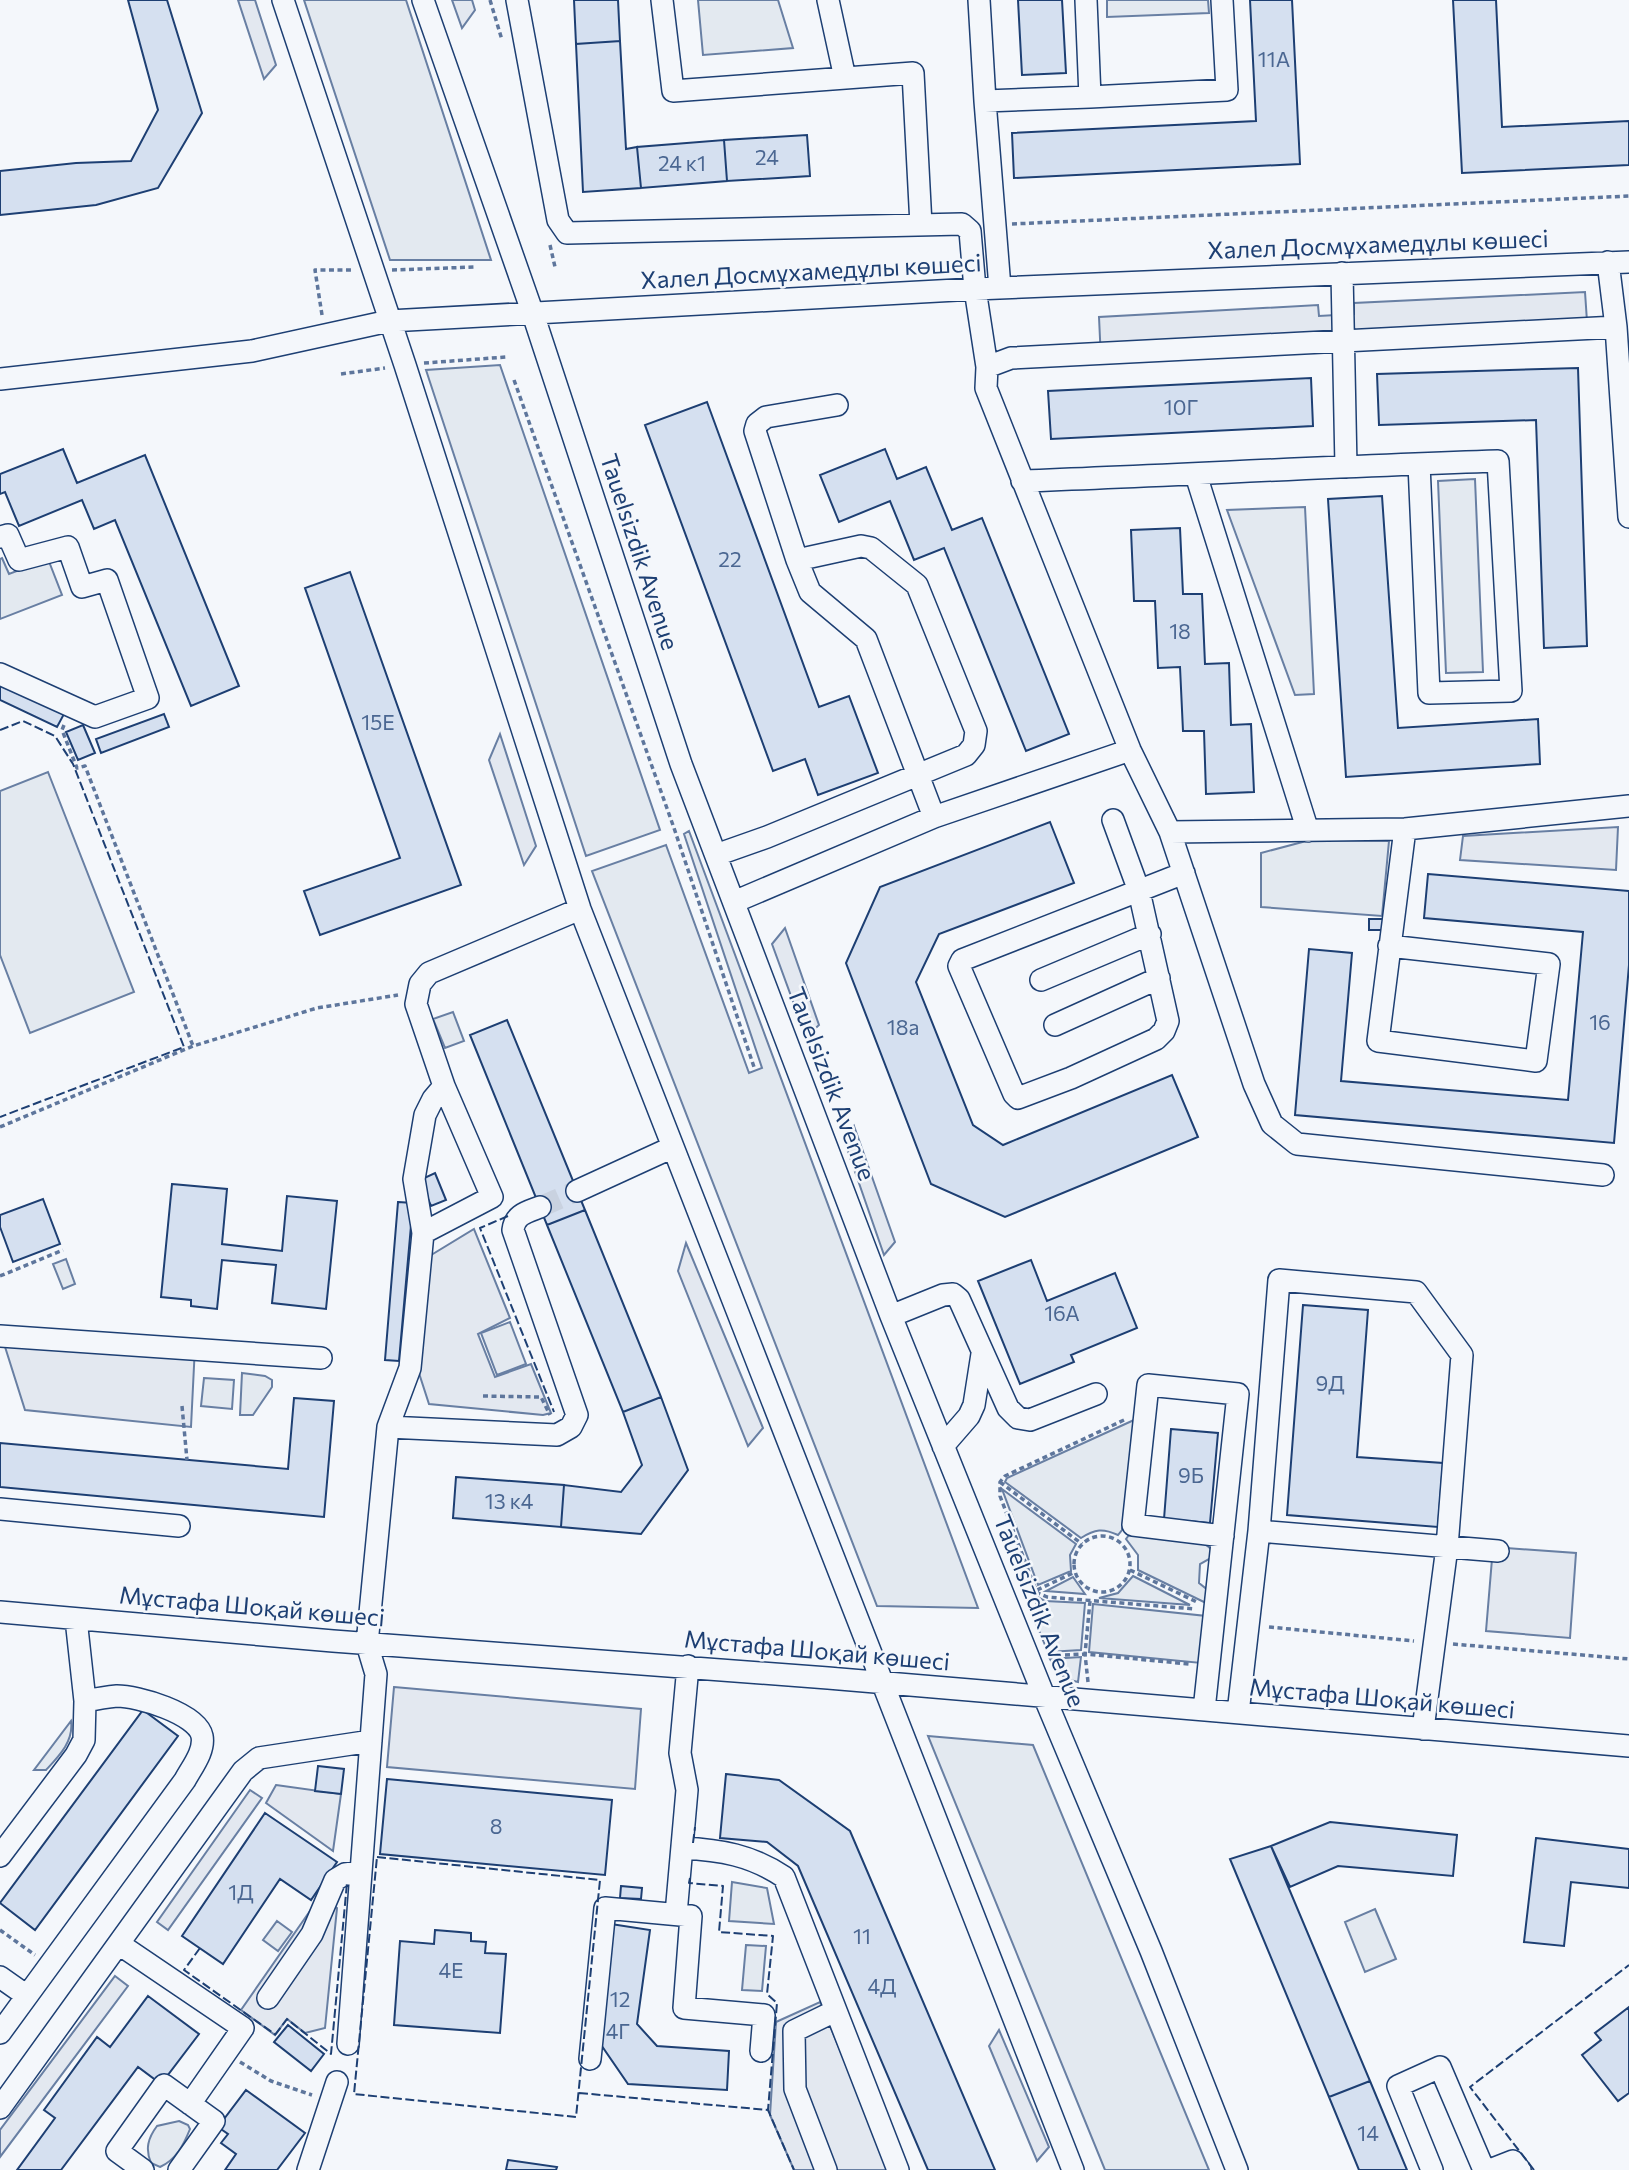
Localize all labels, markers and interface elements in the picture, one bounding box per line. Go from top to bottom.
house number: 11А [1258,46,1290,71]
house number: 24 [755,144,779,169]
house number: 24 к1 [658,150,706,175]
street label: Халел Досмұхамедұлы көшесі [1207,223,1549,264]
street label: Халел Досмұхамедұлы көшесі [640,247,982,294]
house number: 10Г [1164,394,1198,419]
street label: Tauelsizdik Avenue [595,450,686,653]
house number: 22 [718,546,742,571]
house number: 18 [1169,618,1191,643]
house number: 15Е [361,709,395,734]
street label: Tauelsizdik Avenue [782,983,883,1184]
house number: 16 [1589,1009,1611,1034]
house number: 18а [887,1014,919,1039]
house number: 16А [1044,1300,1080,1325]
house number: 9Д [1315,1370,1345,1395]
house number: 9Б [1178,1462,1204,1487]
house number: 13 к4 [485,1488,534,1513]
street label: Tauelsizdik Avenue [989,1510,1092,1711]
street label: Мұстафа Шоқай көшесі [118,1579,386,1632]
street label: Мұстафа Шоқай көшесі [683,1623,951,1676]
street label: Мұстафа Шоқай көшесі [1248,1671,1516,1724]
house number: 8 [490,1813,502,1838]
house number: 1Д [228,1879,254,1904]
house number: 11 [853,1923,871,1948]
house number: 4Е [438,1957,464,1982]
house number: 4Д [867,1973,897,1998]
house number: 12 [610,1986,630,2011]
house number: 4Г [606,2018,630,2043]
house number: 14 [1357,2120,1379,2145]

